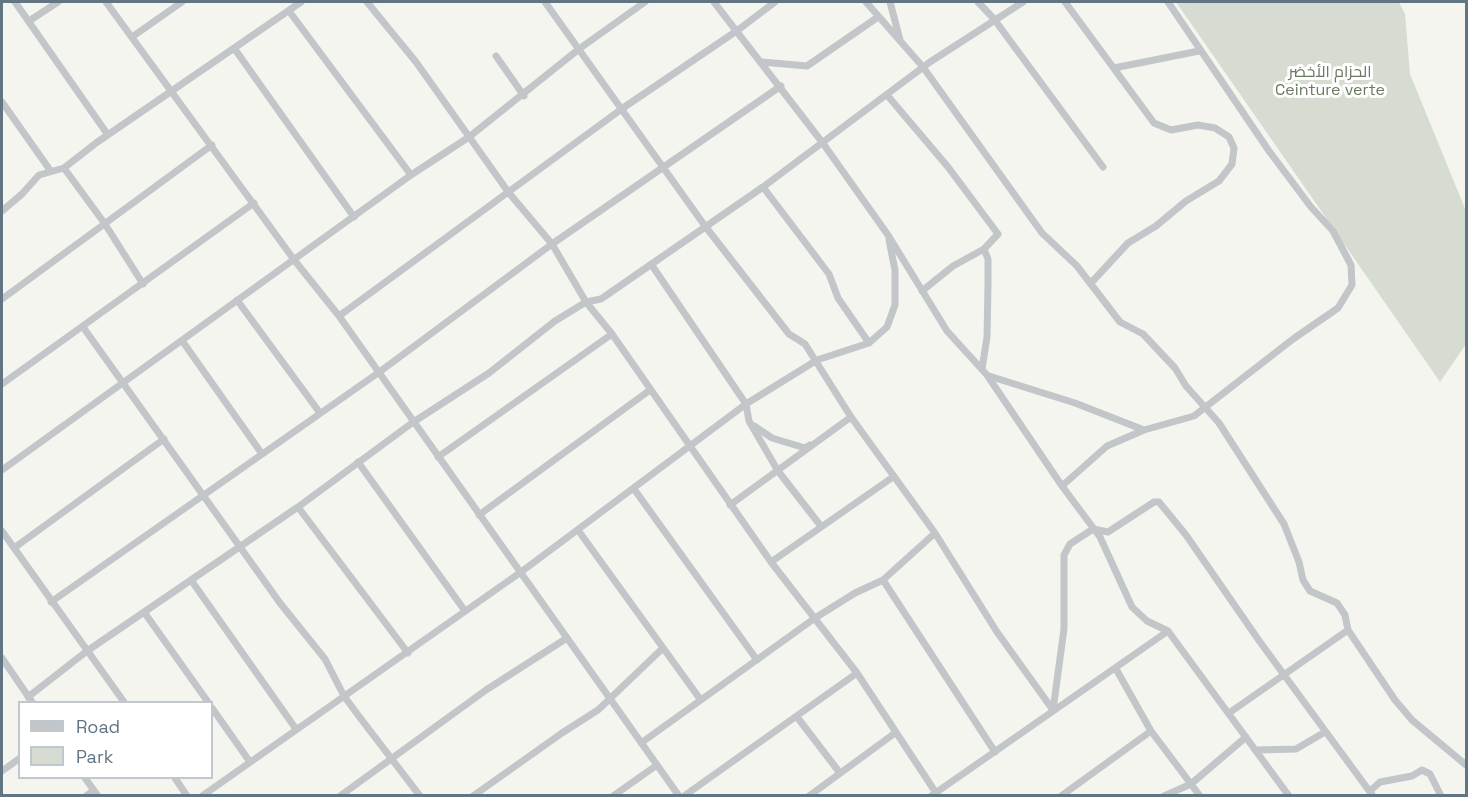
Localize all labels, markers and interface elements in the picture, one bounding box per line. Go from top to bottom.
park label: الحزام الأخضر Ceinture verte [1275,63,1385,101]
legend [18,701,213,779]
text: Road [76,715,120,738]
text: Park [76,745,113,768]

